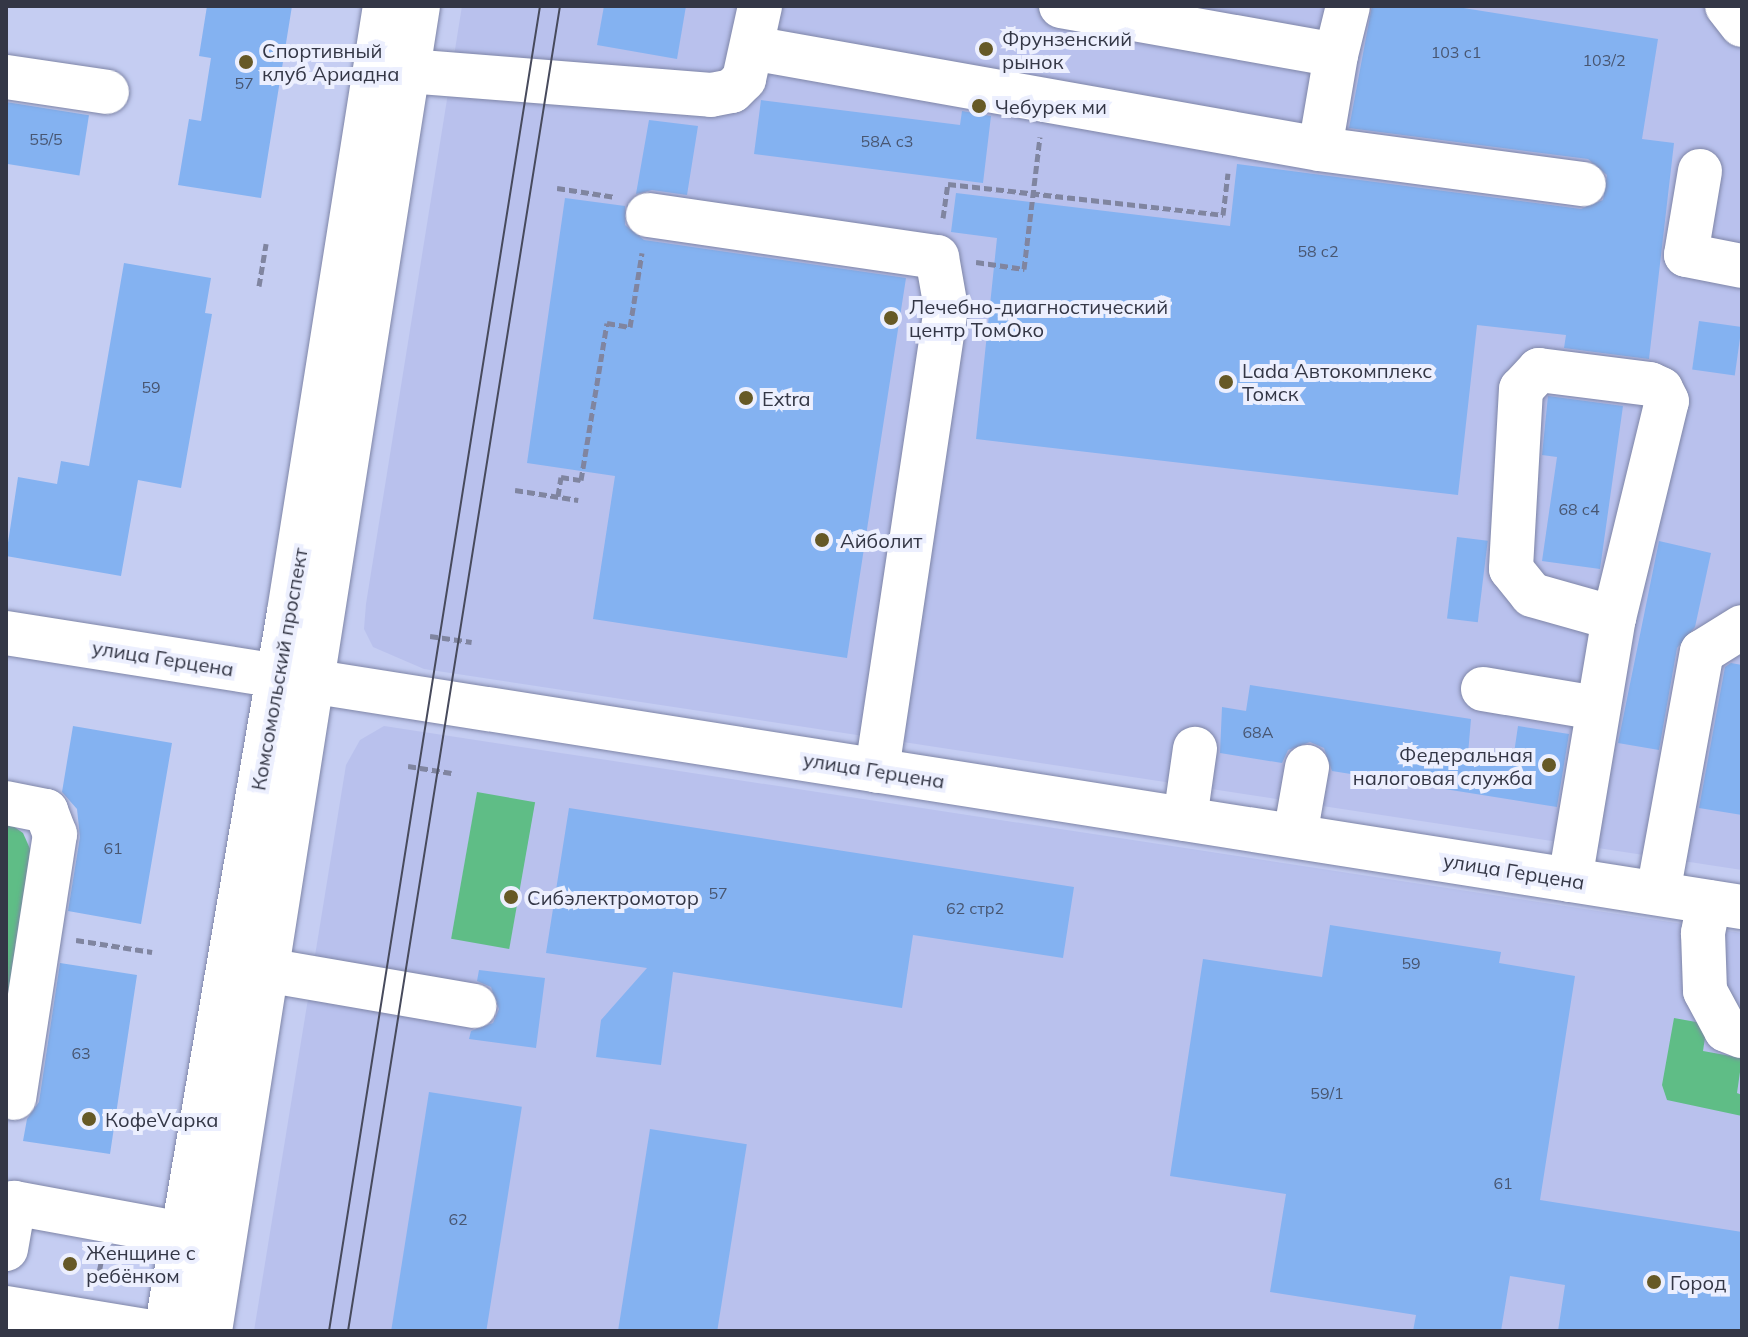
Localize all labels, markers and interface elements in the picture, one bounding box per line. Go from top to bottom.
place label: Фрунзенский рынок [1002,26,1132,73]
place label: Спортивный клуб Ариадна [262,38,399,85]
marker: Фрунзенский рынок [977,40,995,58]
house number: 103 с1 [1431,42,1481,62]
house number: 103/2 [1583,50,1625,70]
marker: Спортивный клуб Ариадна [237,53,255,71]
house number: 57 [234,73,254,93]
place label: Чебурек ми [995,94,1107,118]
marker: Чебурек ми [970,97,988,115]
house number: 55/5 [29,129,63,149]
house number: 58А с3 [861,131,913,151]
house number: 58 с2 [1297,241,1339,261]
place label: Лечебно-диагностический центр ТомОко [909,294,1168,341]
marker: Лечебно-диагностический центр ТомОко [880,307,902,329]
place label: Lada Автокомплекс Томск [1242,358,1432,405]
marker: Lada Автокомплекс Томск [1217,373,1235,391]
house number: 59 [141,377,161,397]
place label: Extra [762,386,811,410]
marker: Extra [737,389,755,407]
house number: 68 с4 [1558,499,1600,519]
place label: Айболит [840,528,922,552]
marker: Айболит [811,529,833,551]
street label: Комсомольский проспект [246,546,312,792]
street label: улица Герцена [91,635,235,681]
house number: 68А [1243,722,1273,742]
place label: Федеральная налоговая служба [1353,742,1533,789]
street label: улица Герцена [802,747,946,793]
marker: Федеральная налоговая служба [1540,756,1558,774]
house number: 61 [103,838,123,858]
street label: улица Герцена [1442,848,1586,894]
house number: 57 [708,883,728,903]
place label: Сибэлектромотор [527,885,699,909]
marker: Сибэлектромотор [502,888,520,906]
house number: 62 стр2 [946,898,1004,918]
house number: 59 [1401,953,1421,973]
house number: 63 [71,1043,91,1063]
house number: 59/1 [1310,1083,1344,1103]
place label: КофеVарка [105,1107,218,1131]
marker: КофеVарка [80,1110,98,1128]
house number: 61 [1493,1173,1513,1193]
house number: 62 [448,1209,468,1229]
place label: Женщине с ребёнком [86,1240,196,1287]
marker: Женщине с ребёнком [61,1255,79,1273]
place label: Город [1670,1270,1726,1294]
marker: Город [1645,1273,1663,1291]

